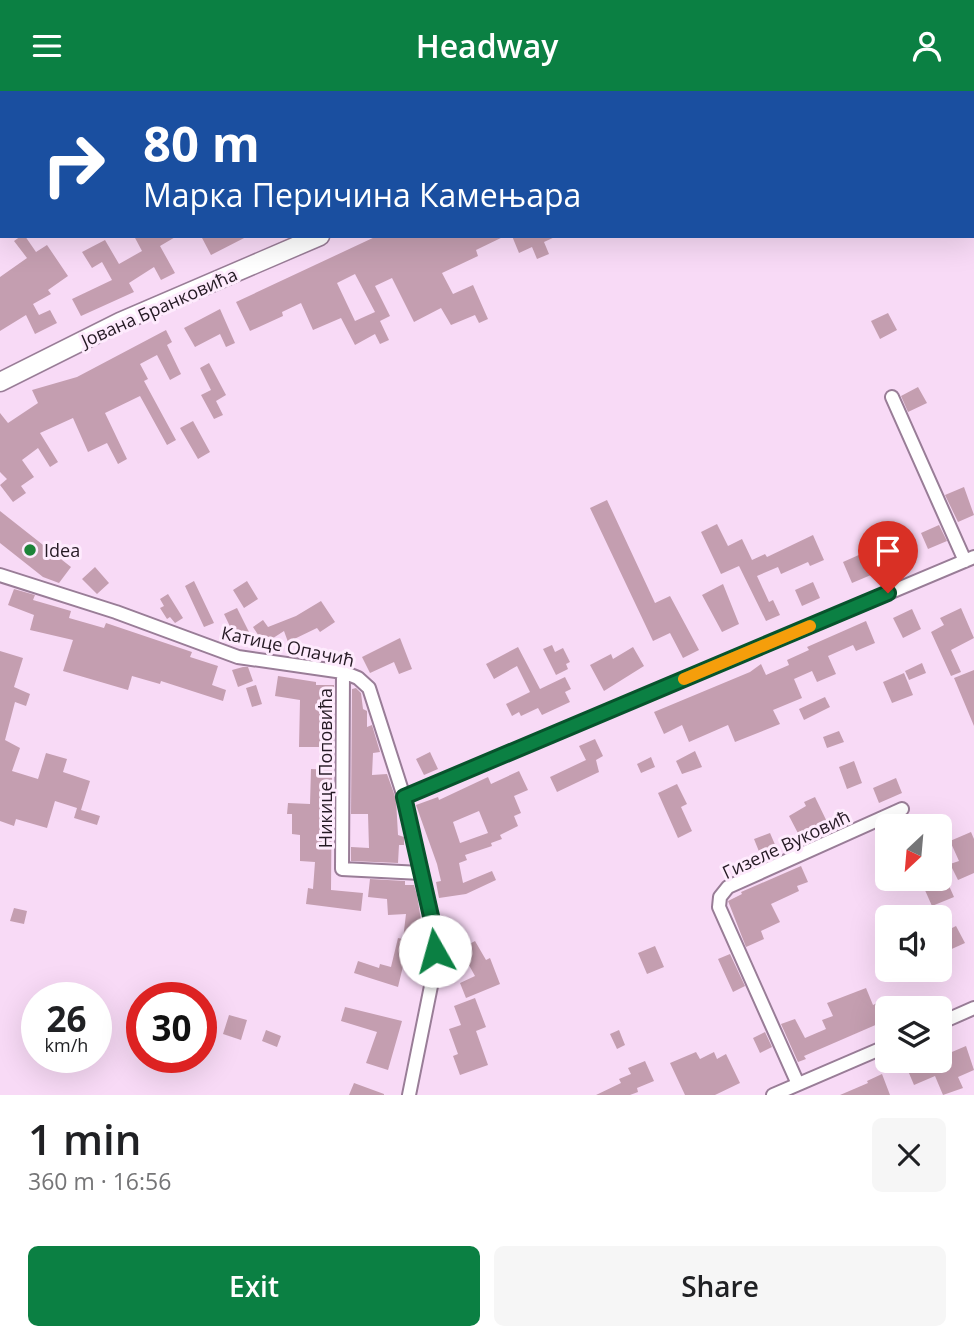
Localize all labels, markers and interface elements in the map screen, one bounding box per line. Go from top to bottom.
text: Headway [416,24,558,67]
icon: menu [28,27,66,65]
icon: person [908,27,946,65]
text: 80 m [143,110,260,176]
icon: right [28,119,119,210]
text: Марка Перичина Камењара [143,173,581,216]
street label: Јована Бранковића [75,262,241,353]
pin [858,521,918,593]
icon: arrive [869,532,907,570]
place label: Idea [44,538,80,562]
marker: Idea [22,542,38,558]
street label: Катице Опачић [219,620,357,672]
street label: Никице Поповића [313,688,337,848]
street label: Гизеле Вуковић [718,804,854,884]
north arrow [875,814,952,891]
map controls [875,814,952,1073]
button: sound [875,905,952,982]
position arrow [398,914,472,988]
speed limit sign: 30 [126,982,217,1073]
text: 26 [46,995,87,1042]
button: layers [875,996,952,1073]
text: km/h [45,1033,88,1057]
text: 1 min [28,1110,141,1167]
button: close [872,1118,946,1192]
text: 360 m · 16:56 [28,1165,171,1197]
button: Exit [28,1246,480,1326]
button: Share [494,1246,946,1326]

